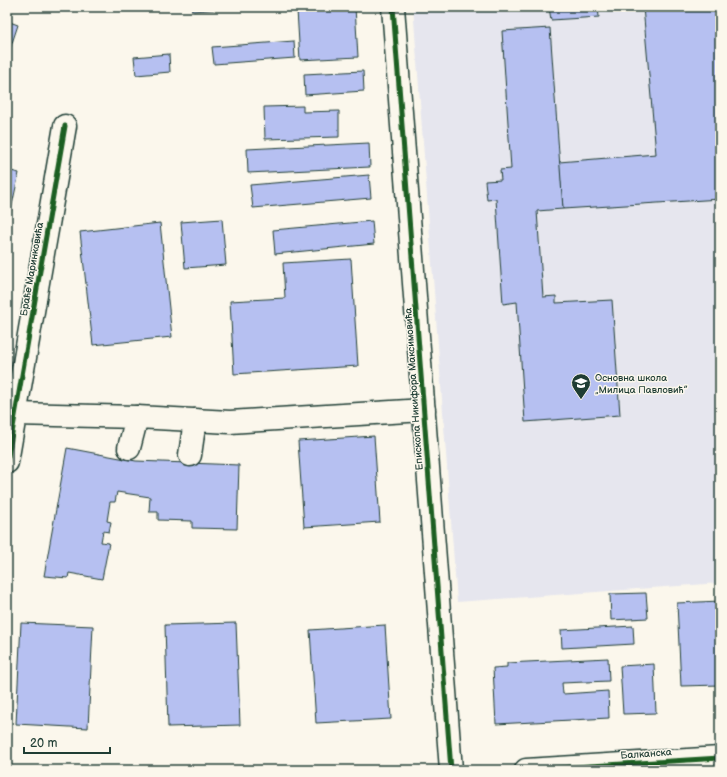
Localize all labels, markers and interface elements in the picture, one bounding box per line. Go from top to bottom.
street label: Браће Маринковића [18,221,46,317]
street label: Епископа Никифора Максимовића [402,307,426,471]
school or university icon: Основна школа „Милица Павловић” [570,372,592,400]
place label: Основна школа „Милица Павловић” [595,372,688,396]
scale bar [24,729,110,755]
text: 20 m [30,736,57,751]
street label: Балканска [620,746,672,762]

